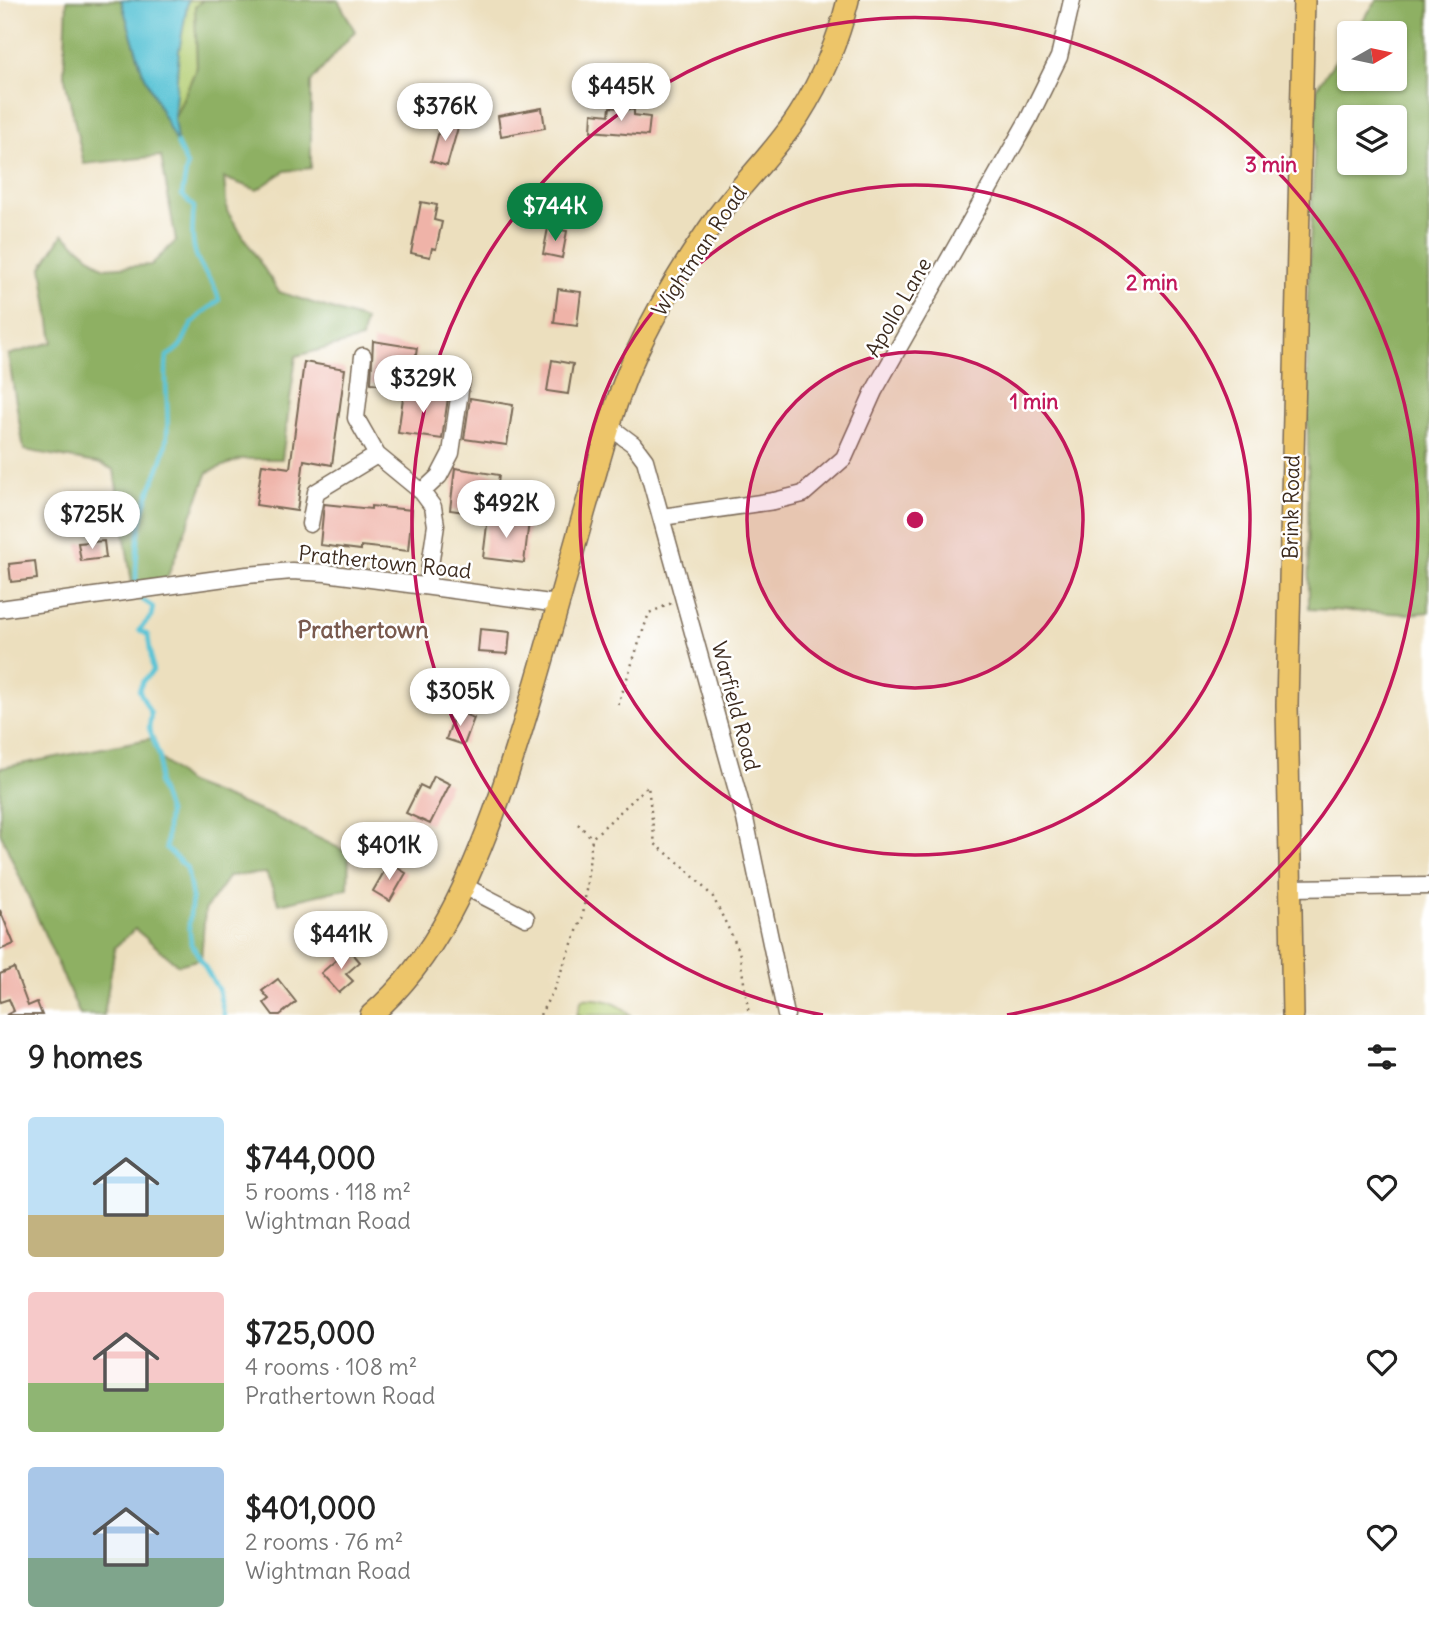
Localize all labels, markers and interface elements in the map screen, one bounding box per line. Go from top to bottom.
north arrow [1337,21,1407,91]
map controls [1337,21,1407,175]
pin: $445K [572,64,670,123]
text: $445K [588,71,654,100]
pin: $376K [396,83,494,143]
text: $376K [413,91,477,120]
button: layers [1337,105,1407,175]
text: 3 min [1245,151,1297,178]
street label: Wightman Road [645,181,753,321]
pin: $744K [506,184,604,243]
text: $744K [523,191,587,220]
street label: Apollo Lane [859,253,937,361]
text: 2 min [1126,269,1178,296]
pin: $329K [374,356,472,415]
text: $329K [390,363,456,392]
text: 1 min [1010,388,1058,415]
street label: Brink Road [1277,455,1305,559]
pin: $492K [457,480,555,540]
text: $492K [473,488,539,517]
pin: $725K [43,491,141,551]
text: $725K [60,499,124,528]
centre of rings [903,508,927,532]
street label: Prathertown Road [297,539,473,585]
district label: Prathertown [298,615,428,644]
street label: Warfield Road [706,638,766,774]
pin: $305K [411,668,509,728]
text: $305K [426,676,494,705]
pin: $401K [340,822,438,882]
text: $401K [357,830,421,859]
pin: $441K [292,912,390,971]
text: $441K [310,919,372,948]
text: 9 homes [28,1038,143,1076]
icon: filters [1363,1038,1401,1076]
text: $744,000 [245,1139,376,1177]
icon: home [84,1145,168,1229]
icon: heart [1363,1168,1401,1206]
text: 5 rooms · 118 m² [245,1177,411,1206]
text: Wightman Road [245,1206,411,1235]
text: $725,000 [245,1314,376,1352]
icon: home [84,1320,168,1404]
icon: heart [1363,1343,1401,1381]
text: 4 rooms · 108 m² [245,1352,417,1381]
text: Prathertown Road [245,1381,435,1410]
text: $401,000 [245,1489,376,1527]
icon: home [84,1495,168,1579]
icon: heart [1363,1518,1401,1556]
text: 2 rooms · 76 m² [245,1527,403,1556]
text: Wightman Road [245,1556,411,1585]

